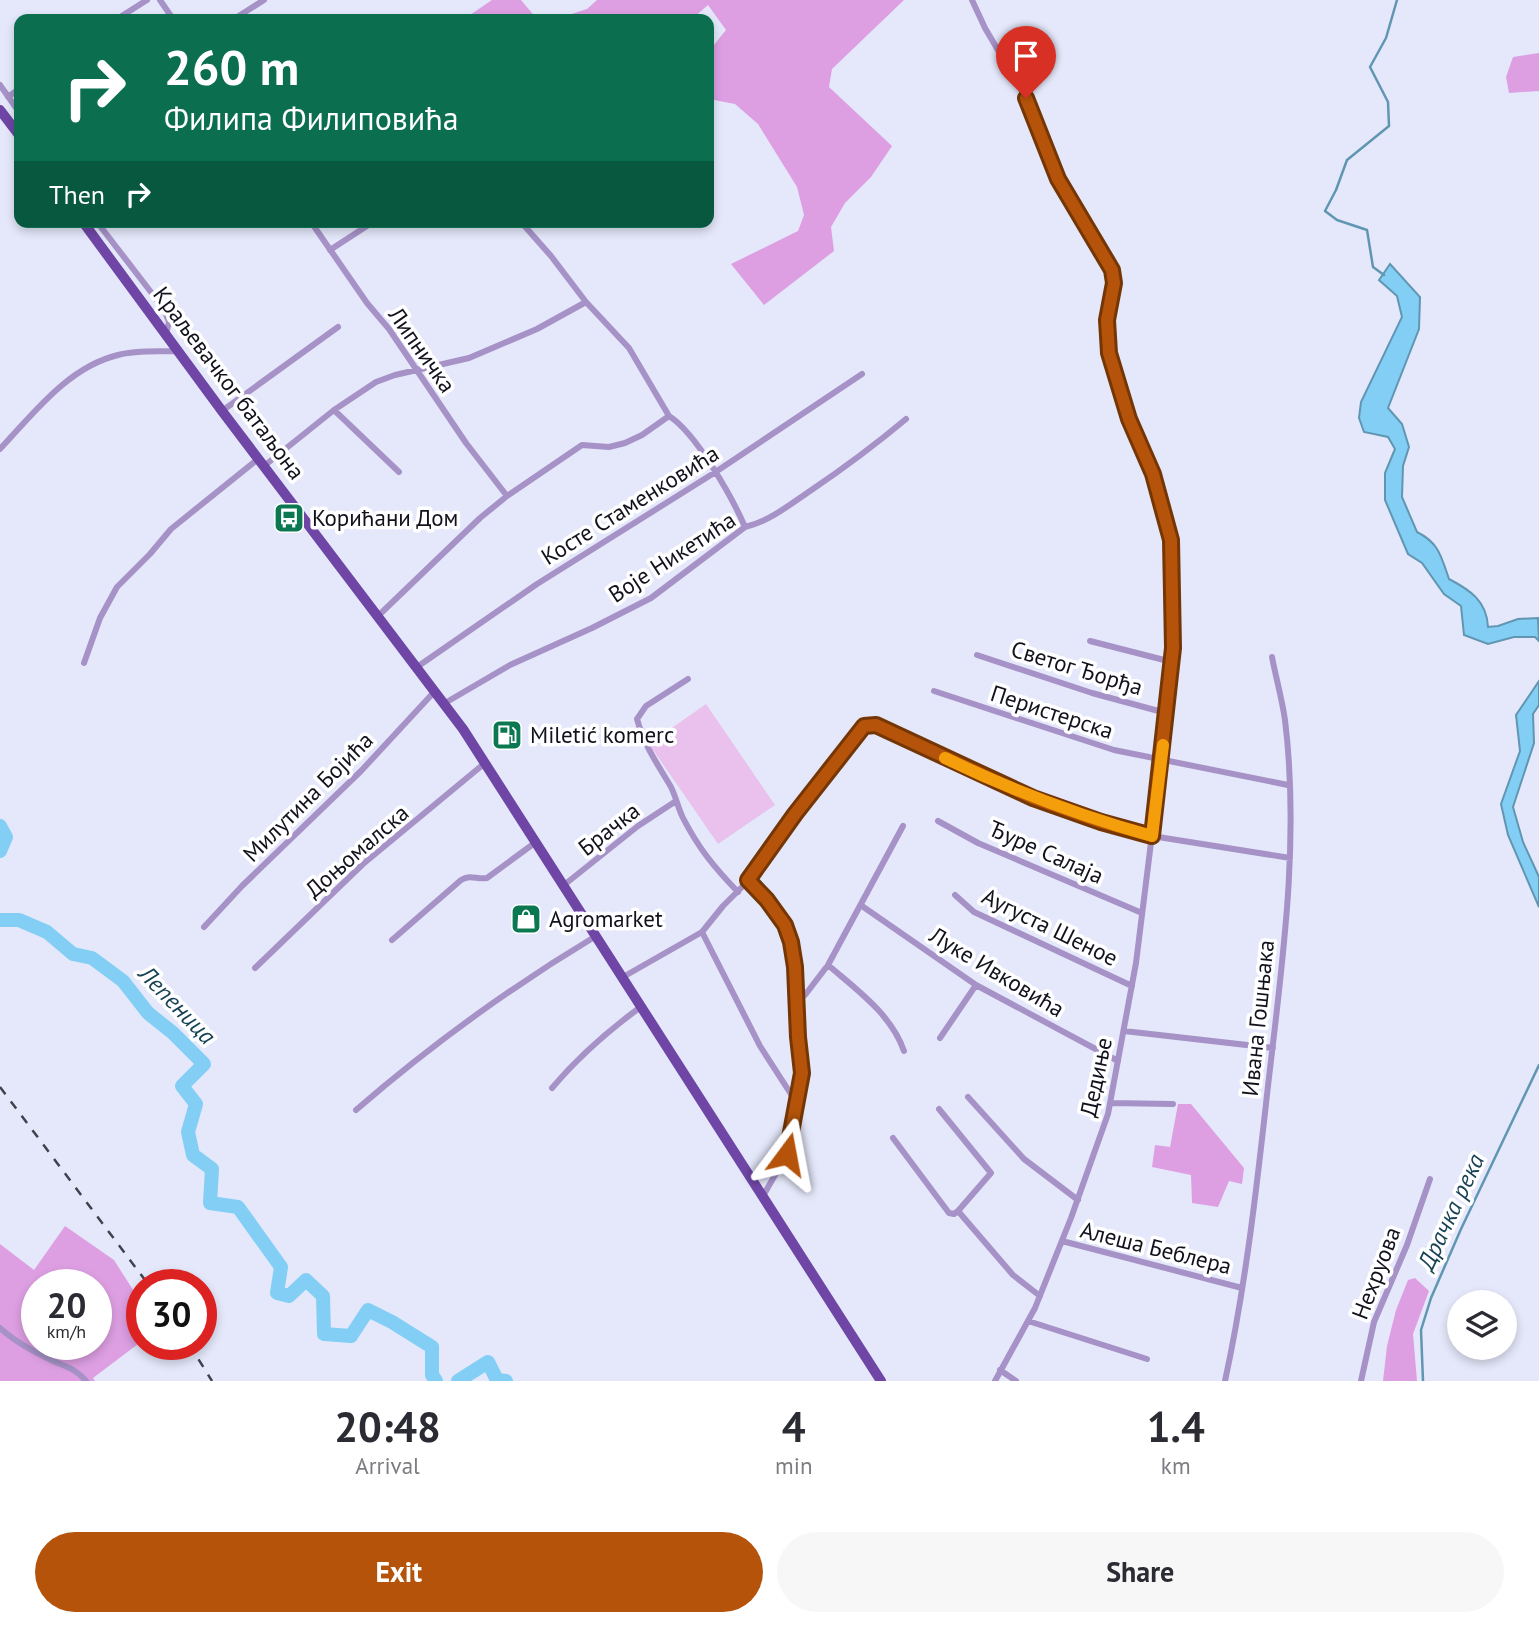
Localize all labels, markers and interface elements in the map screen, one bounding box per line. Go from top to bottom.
pin [996,26,1056,98]
text: 260 m [164,35,299,99]
icon: arrive [1007,37,1045,75]
icon: right [49,42,140,133]
text: Филипа Филиповића [164,97,459,139]
icon: right [119,175,157,213]
text: Then [49,178,105,211]
street label: Краљевачког батаљона [147,280,312,485]
street label: Липничка [382,300,462,398]
street label: Косте Стаменковића [536,438,724,571]
bus stop icon: Корићани Дом [272,501,306,535]
place label: Корићани Дом [312,503,458,532]
street label: Воје Никетића [603,505,741,608]
street label: Светог Ђорђа [1008,634,1146,701]
street label: Перистерска [987,678,1117,745]
fuel station icon: Miletić komerc [490,718,524,752]
place label: Miletić komerc [530,720,674,749]
street label: Милутина Бојића [236,725,379,868]
street label: Брачка [572,796,645,862]
street label: Доњомалска [299,798,414,903]
street label: Ђуре Салаја [984,813,1108,890]
street label: Аугуста Шеное [978,881,1123,972]
shop icon: Agromarket [509,902,543,936]
place label: Agromarket [549,904,663,933]
street label: Луке Ивковића [924,920,1070,1023]
street label: Ивана Гошњака [1235,938,1280,1098]
water label: Лепеница [131,957,223,1051]
street label: Дедиње [1073,1035,1118,1119]
position arrow [750,1117,824,1191]
water label: Драчка река [1409,1148,1491,1277]
street label: Алеша Беблера [1078,1215,1235,1280]
street label: Нехруова [1345,1223,1406,1323]
speed limit sign: 30 [126,1269,217,1360]
text: 20 [47,1282,86,1328]
map controls [1447,1290,1517,1360]
button: layers [1447,1290,1517,1360]
text: km/h [47,1320,86,1343]
text: 20:48 [334,1399,441,1454]
text: 4 [782,1399,806,1454]
text: 1.4 [1147,1399,1205,1454]
text: Arrival [355,1451,420,1480]
text: min [775,1451,812,1480]
text: km [1161,1451,1191,1480]
button: Exit [35,1532,763,1612]
button: Share [777,1532,1504,1612]

